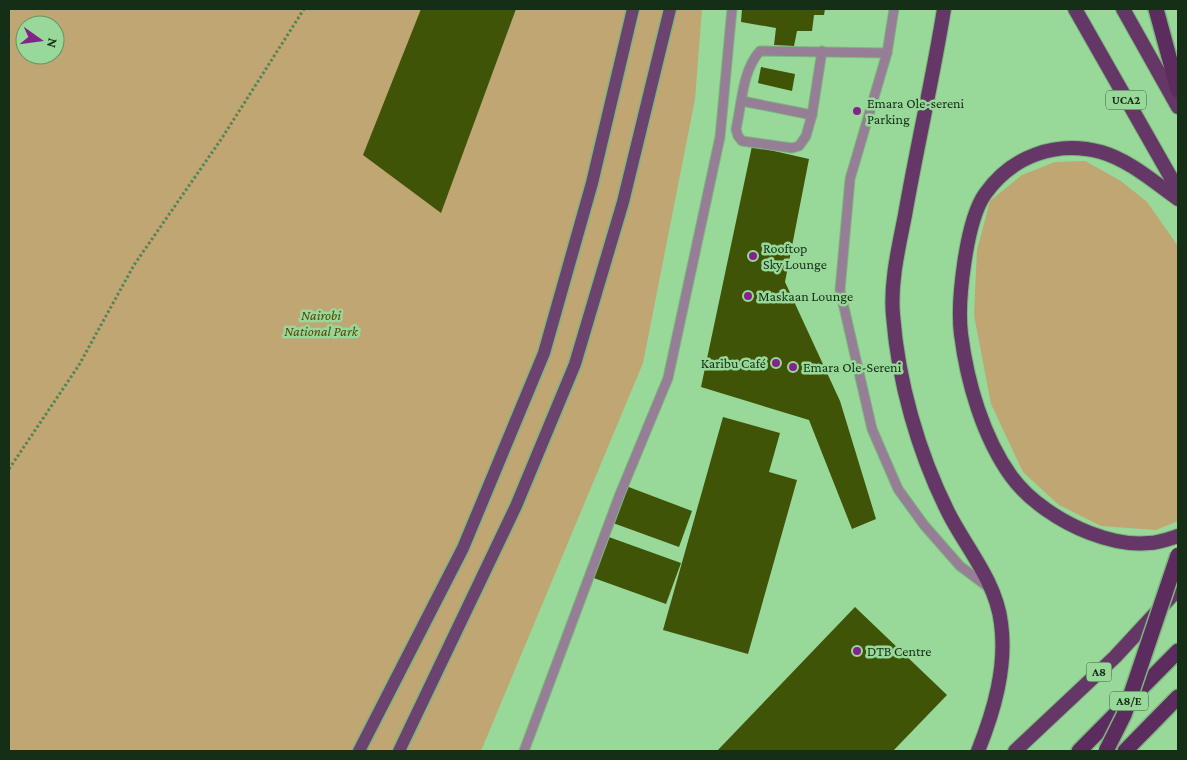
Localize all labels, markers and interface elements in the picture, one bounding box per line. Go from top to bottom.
north arrow [15,15,65,65]
text: N [44,37,62,50]
road number: UCA2 [1106,90,1146,110]
place label: Emara Ole-sereni Parking [867,95,965,127]
marker: Emara Ole-sereni Parking [851,105,863,117]
place label: Rooftop Sky Lounge [763,240,827,272]
marker: Rooftop Sky Lounge [747,250,759,262]
place label: Maskaan Lounge [758,288,853,304]
marker: Maskaan Lounge [742,290,754,302]
park label: Nairobi National Park [284,307,359,339]
place label: Karibu Café [701,355,766,371]
marker: Karibu Café [770,357,782,369]
place label: Emara Ole-Sereni [803,359,902,375]
marker: Emara Ole-Sereni [787,361,799,373]
place label: DTB Centre [867,643,931,659]
marker: DTB Centre [851,645,863,657]
road number: A8 [1086,662,1112,682]
road number: A8/E [1110,691,1148,710]

